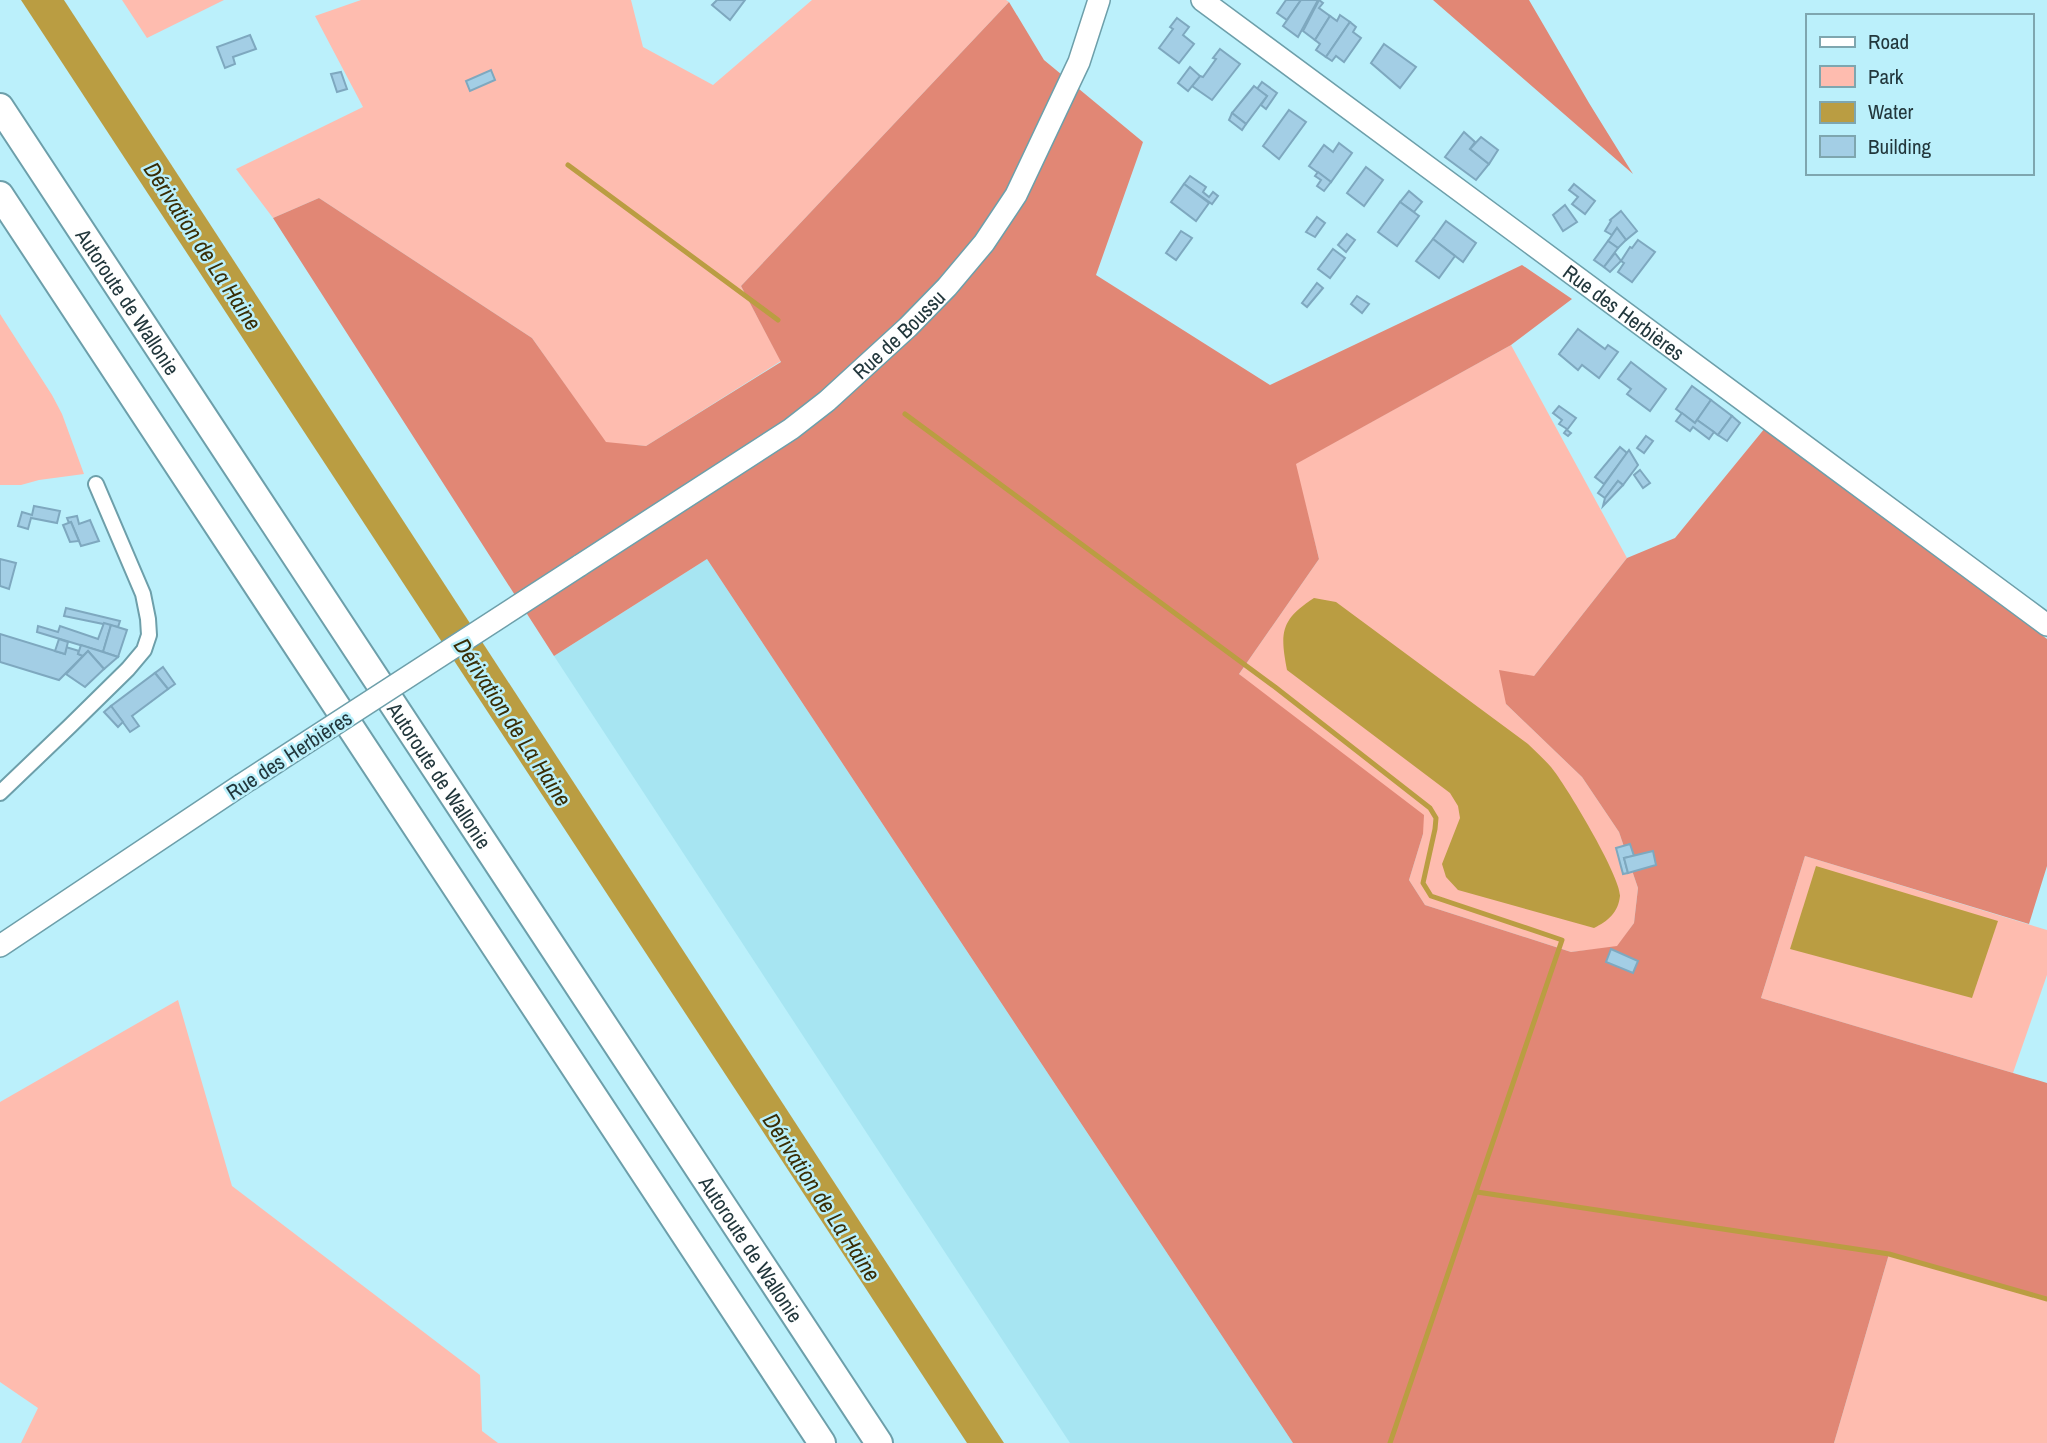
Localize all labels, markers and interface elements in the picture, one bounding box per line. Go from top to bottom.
legend [1806,14,2033,175]
text: Road [1868,27,1909,56]
text: Park [1868,62,1904,91]
text: Water [1868,97,1914,126]
text: Building [1868,132,1932,161]
water label: Dérivation de La Haine [137,156,269,336]
street label: Autoroute de Wallonie [69,222,187,381]
street label: Rue des Herbières [1557,258,1691,367]
street label: Rue de Boussu [846,283,951,385]
water label: Dérivation de La Haine [447,632,579,812]
street label: Autoroute de Wallonie [380,696,499,854]
street label: Rue des Herbières [220,703,358,807]
water label: Dérivation de La Haine [756,1107,888,1287]
street label: Autoroute de Wallonie [692,1169,810,1328]

